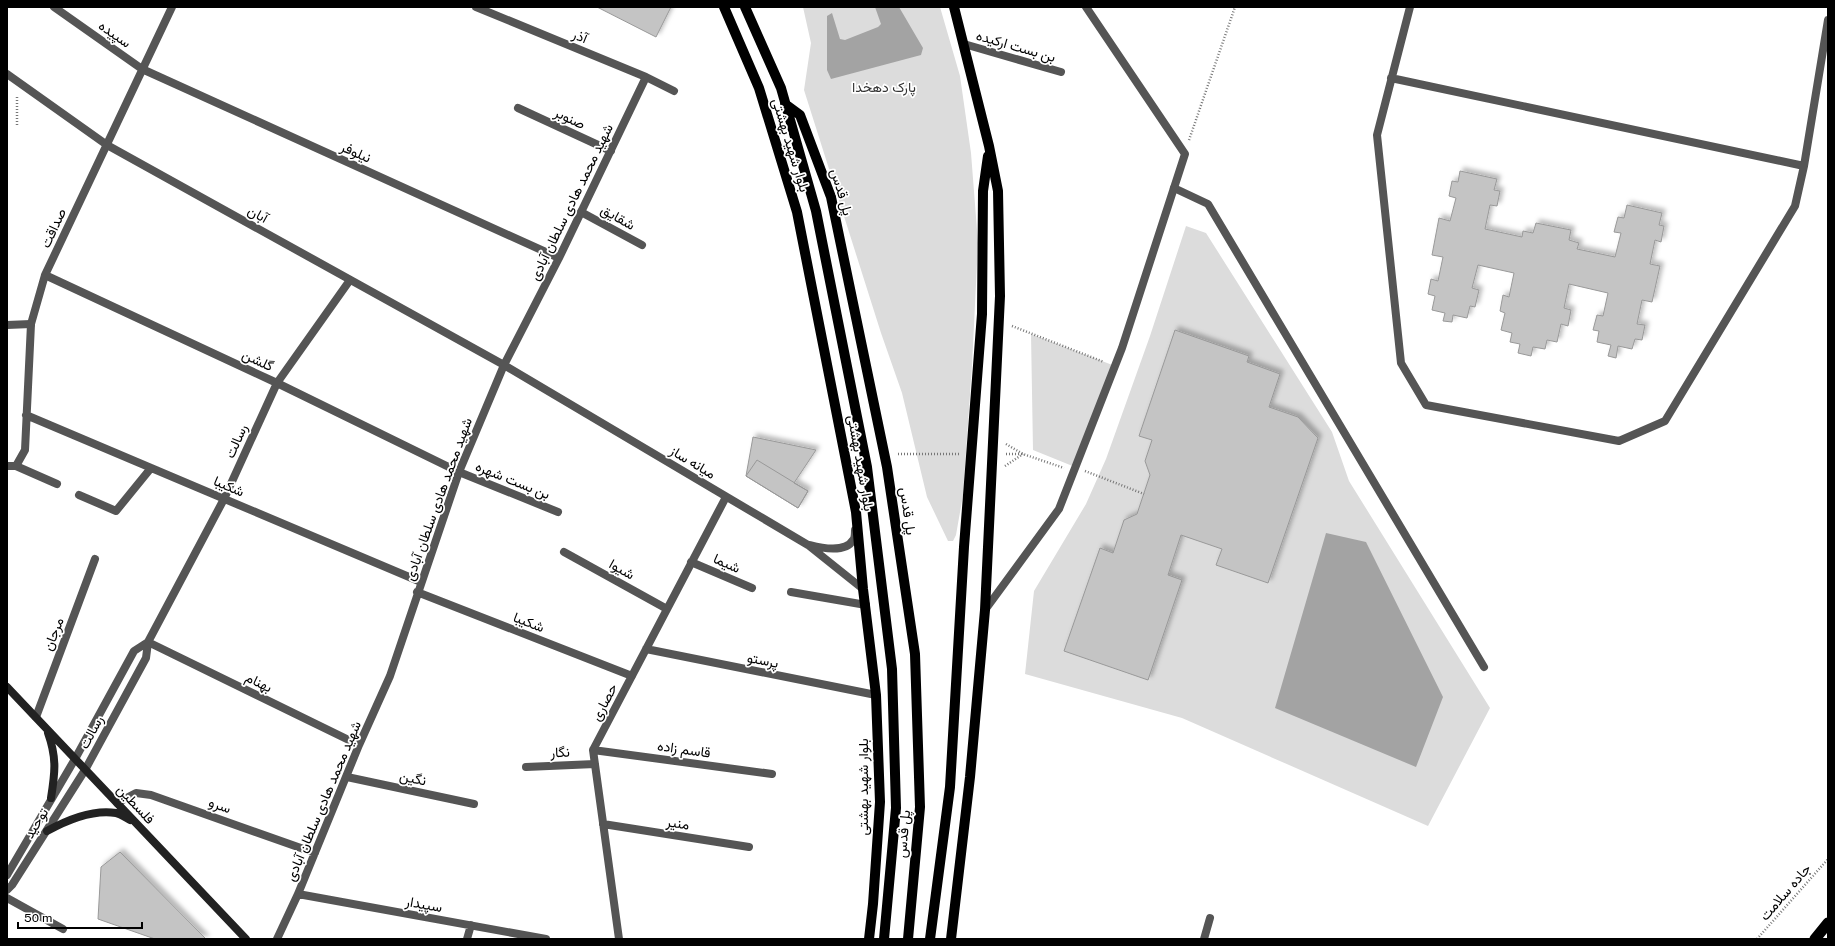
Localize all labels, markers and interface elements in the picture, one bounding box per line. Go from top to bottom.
street label: سپیده [95,17,134,52]
street label: آذر [569,25,591,48]
street label: بن بست ارکیده [974,27,1058,66]
park label: پارک دهخدا [852,79,916,97]
street label: بلوار شهید بهشتی [768,96,813,194]
street label: صنوبر [551,104,588,133]
street label: شهید محمد هادی سلطان آبادی [526,121,617,283]
street label: نیلوفر [337,138,374,167]
street label: پل قدس [826,167,856,218]
street label: شقایق [598,201,638,234]
street label: آبان [245,202,272,228]
street label: صداقت [37,205,69,250]
street label: گلشن [239,346,276,375]
street label: بلوار شهید بهشتی [844,414,877,512]
street label: شهید محمد هادی سلطان آبادی [401,415,476,583]
street label: رسالت [221,421,252,461]
street label: میانه ساز [666,442,719,483]
street label: بن بست شهره [473,458,553,503]
street label: شکیبا [211,472,247,500]
street label: پل قدس [895,486,919,536]
street label: شیما [711,550,743,576]
street label: شیوا [606,556,637,583]
street label: شکیبا [511,609,547,636]
street label: مرجان [39,615,68,653]
street label: پرستو [746,649,780,673]
street label: بهنام [243,669,275,696]
street label: حصاری [588,681,621,724]
street label: رسالت [76,712,107,752]
street label: شهید محمد هادی سلطان آبادی [282,719,365,884]
street label: قاسم زاده [656,737,712,762]
street label: بلوار شهید بهشتی [855,738,872,836]
street label: نگار [549,744,570,761]
street label: نگین [398,767,428,790]
street label: فلسطین [113,781,158,828]
street label: سرو [206,794,233,817]
street label: توحید [21,805,52,842]
street label: پل قدس [893,809,915,859]
street label: منیر [664,813,691,834]
street label: جاده سلامت [1756,860,1815,924]
street label: سپیدار [403,893,444,917]
scale bar [18,904,142,930]
text: 50 m [24,911,52,925]

